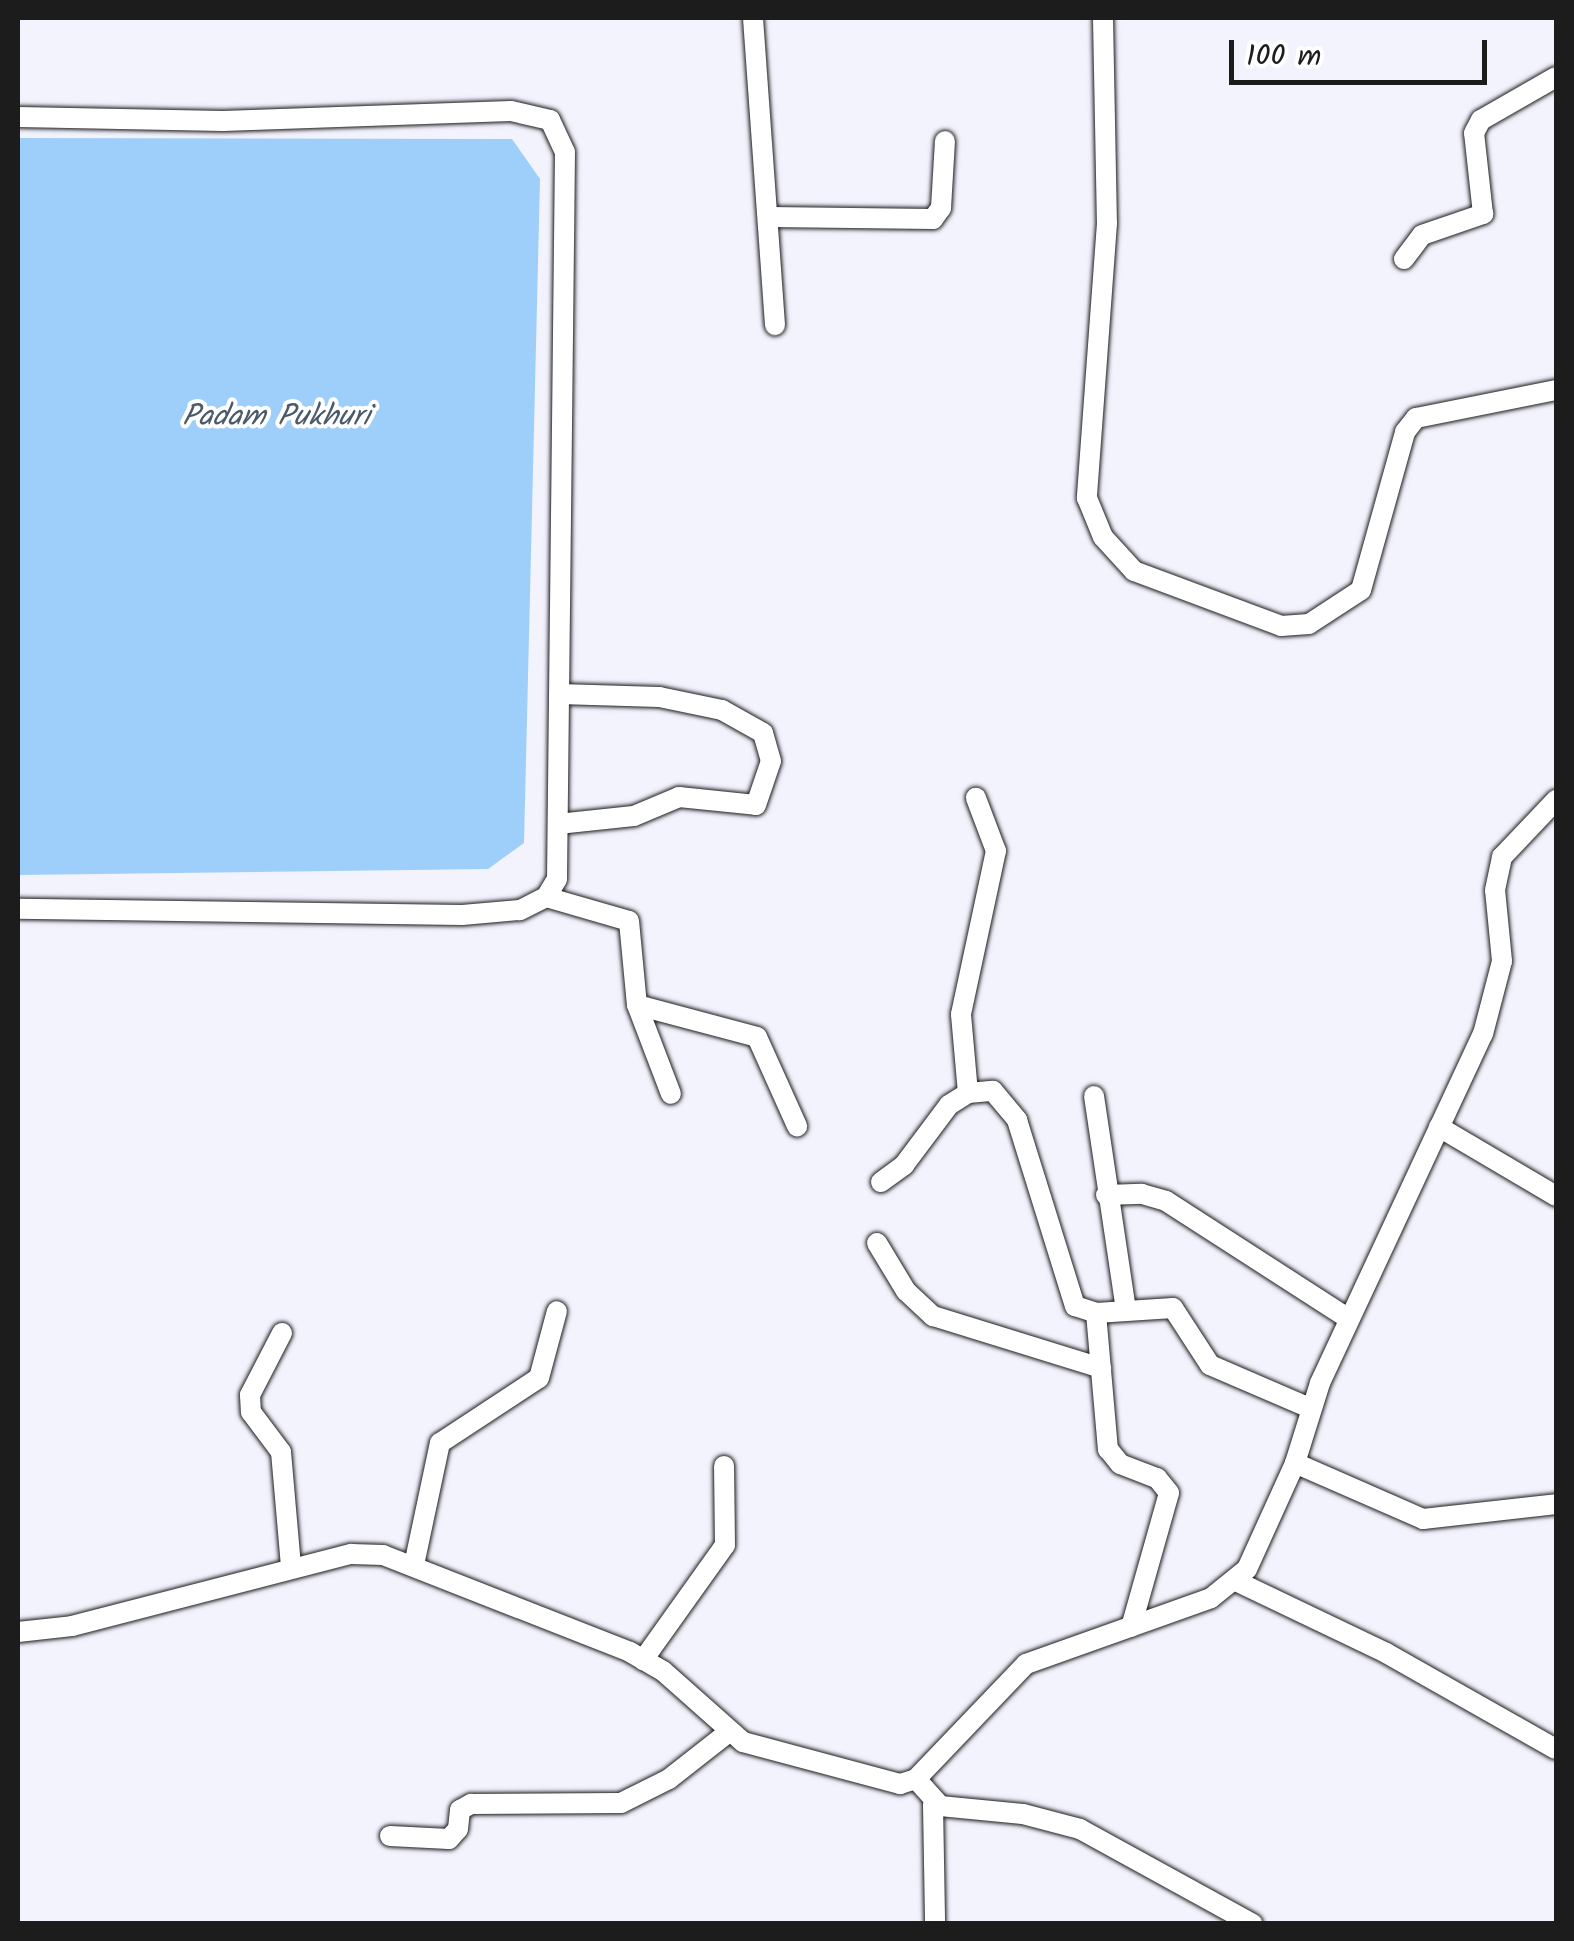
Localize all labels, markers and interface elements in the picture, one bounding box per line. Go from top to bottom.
scale bar [1234,20,1492,82]
text: 100 m [1246,33,1321,81]
water label: Padam Pukhuri [182,399,370,435]

